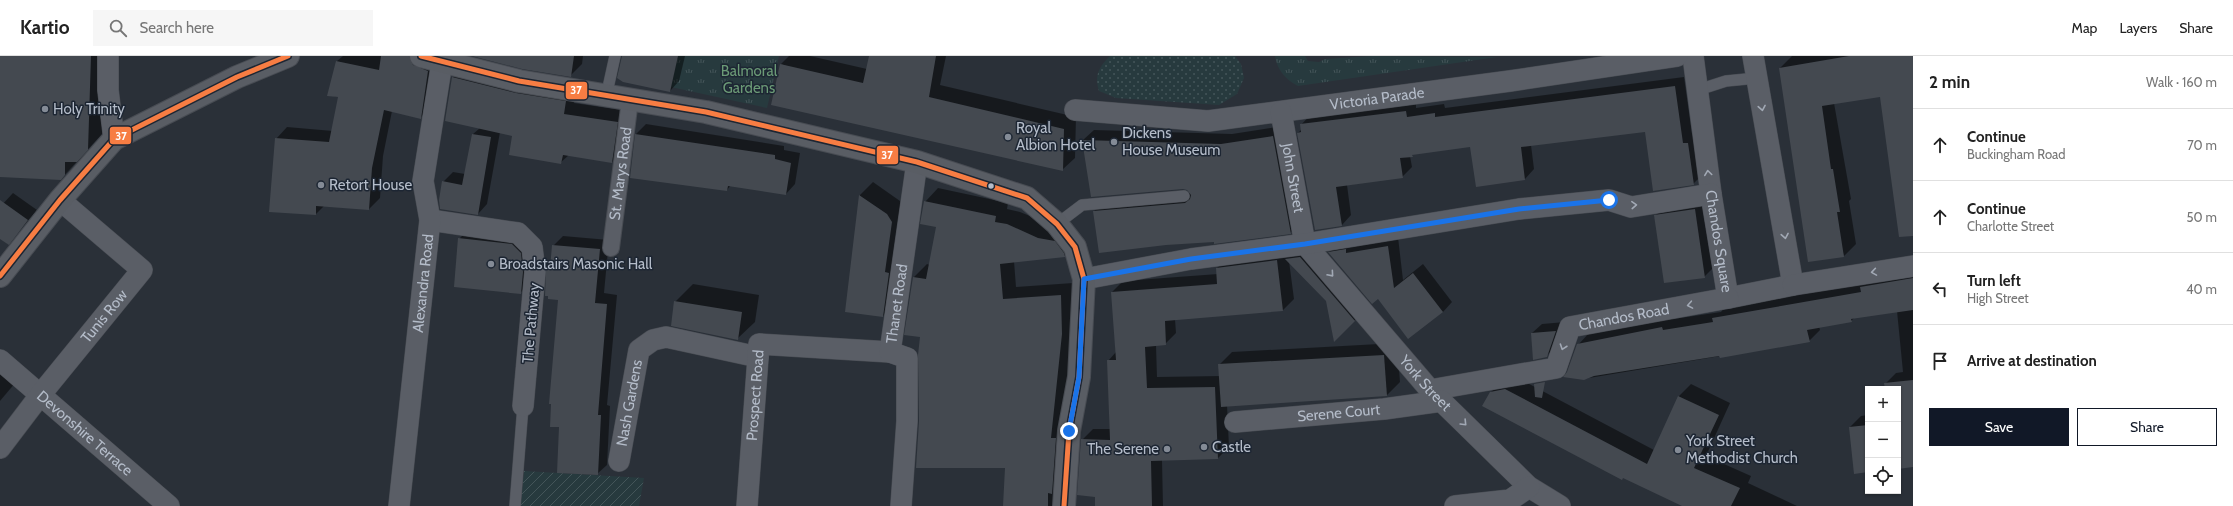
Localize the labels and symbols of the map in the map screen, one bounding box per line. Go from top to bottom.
park label: Balmoral Gardens [721,62,778,97]
line badge: 37 [565,81,588,100]
text: 37 [570,83,582,97]
street label: Victoria Parade [1329,83,1426,114]
place label: Holy Trinity [53,100,125,118]
marker: Holy Trinity [40,104,50,114]
one-way arrow [1757,105,1766,111]
place label: Royal Albion Hotel [1016,119,1095,154]
place label: Dickens House Museum [1122,124,1221,159]
line badge: 37 [109,126,132,145]
street label: St. Marys Road [606,126,635,221]
text: 37 [115,129,127,143]
marker: Royal Albion Hotel [1003,132,1013,142]
marker: Dickens House Museum [1109,137,1119,147]
street label: John Street [1278,141,1308,214]
line badge: 37 [876,145,899,165]
text: 37 [881,148,893,162]
one-way arrow [1704,170,1713,176]
place label: Retort House [329,176,413,194]
marker: Retort House [316,180,326,190]
unlabelled marker [986,181,996,191]
street label: Chandos Square [1701,189,1736,294]
route start [1600,191,1618,209]
one-way arrow [1631,201,1637,210]
street label: Alexandra Road [409,233,437,333]
one-way arrow [1780,233,1788,239]
place label: Broadstairs Masonic Hall [499,255,653,273]
marker: Broadstairs Masonic Hall [486,259,496,269]
street label: Thanet Road [882,263,911,345]
one-way arrow [1871,267,1878,276]
one-way arrow [1326,269,1333,276]
street label: The Pathway [519,282,544,364]
street label: Tunis Row [77,286,131,347]
street label: Chandos Road [1577,300,1671,334]
one-way arrow [1687,300,1693,308]
one-way arrow [1559,344,1568,351]
street label: Prospect Road [743,349,768,442]
street label: York Street [1395,351,1455,415]
street label: Nash Gardens [613,358,646,448]
street label: Devonshire Terrace [33,387,137,480]
street label: Serene Court [1296,400,1381,426]
one-way arrow [1459,418,1466,426]
route end [1060,422,1078,440]
place label: York Street Methodist Church [1685,432,1798,467]
place label: Castle [1212,438,1251,456]
place label: The Serene [1087,440,1159,458]
marker: Castle [1199,442,1209,452]
marker: The Serene [1162,444,1172,454]
marker: York Street Methodist Church [1673,445,1683,455]

